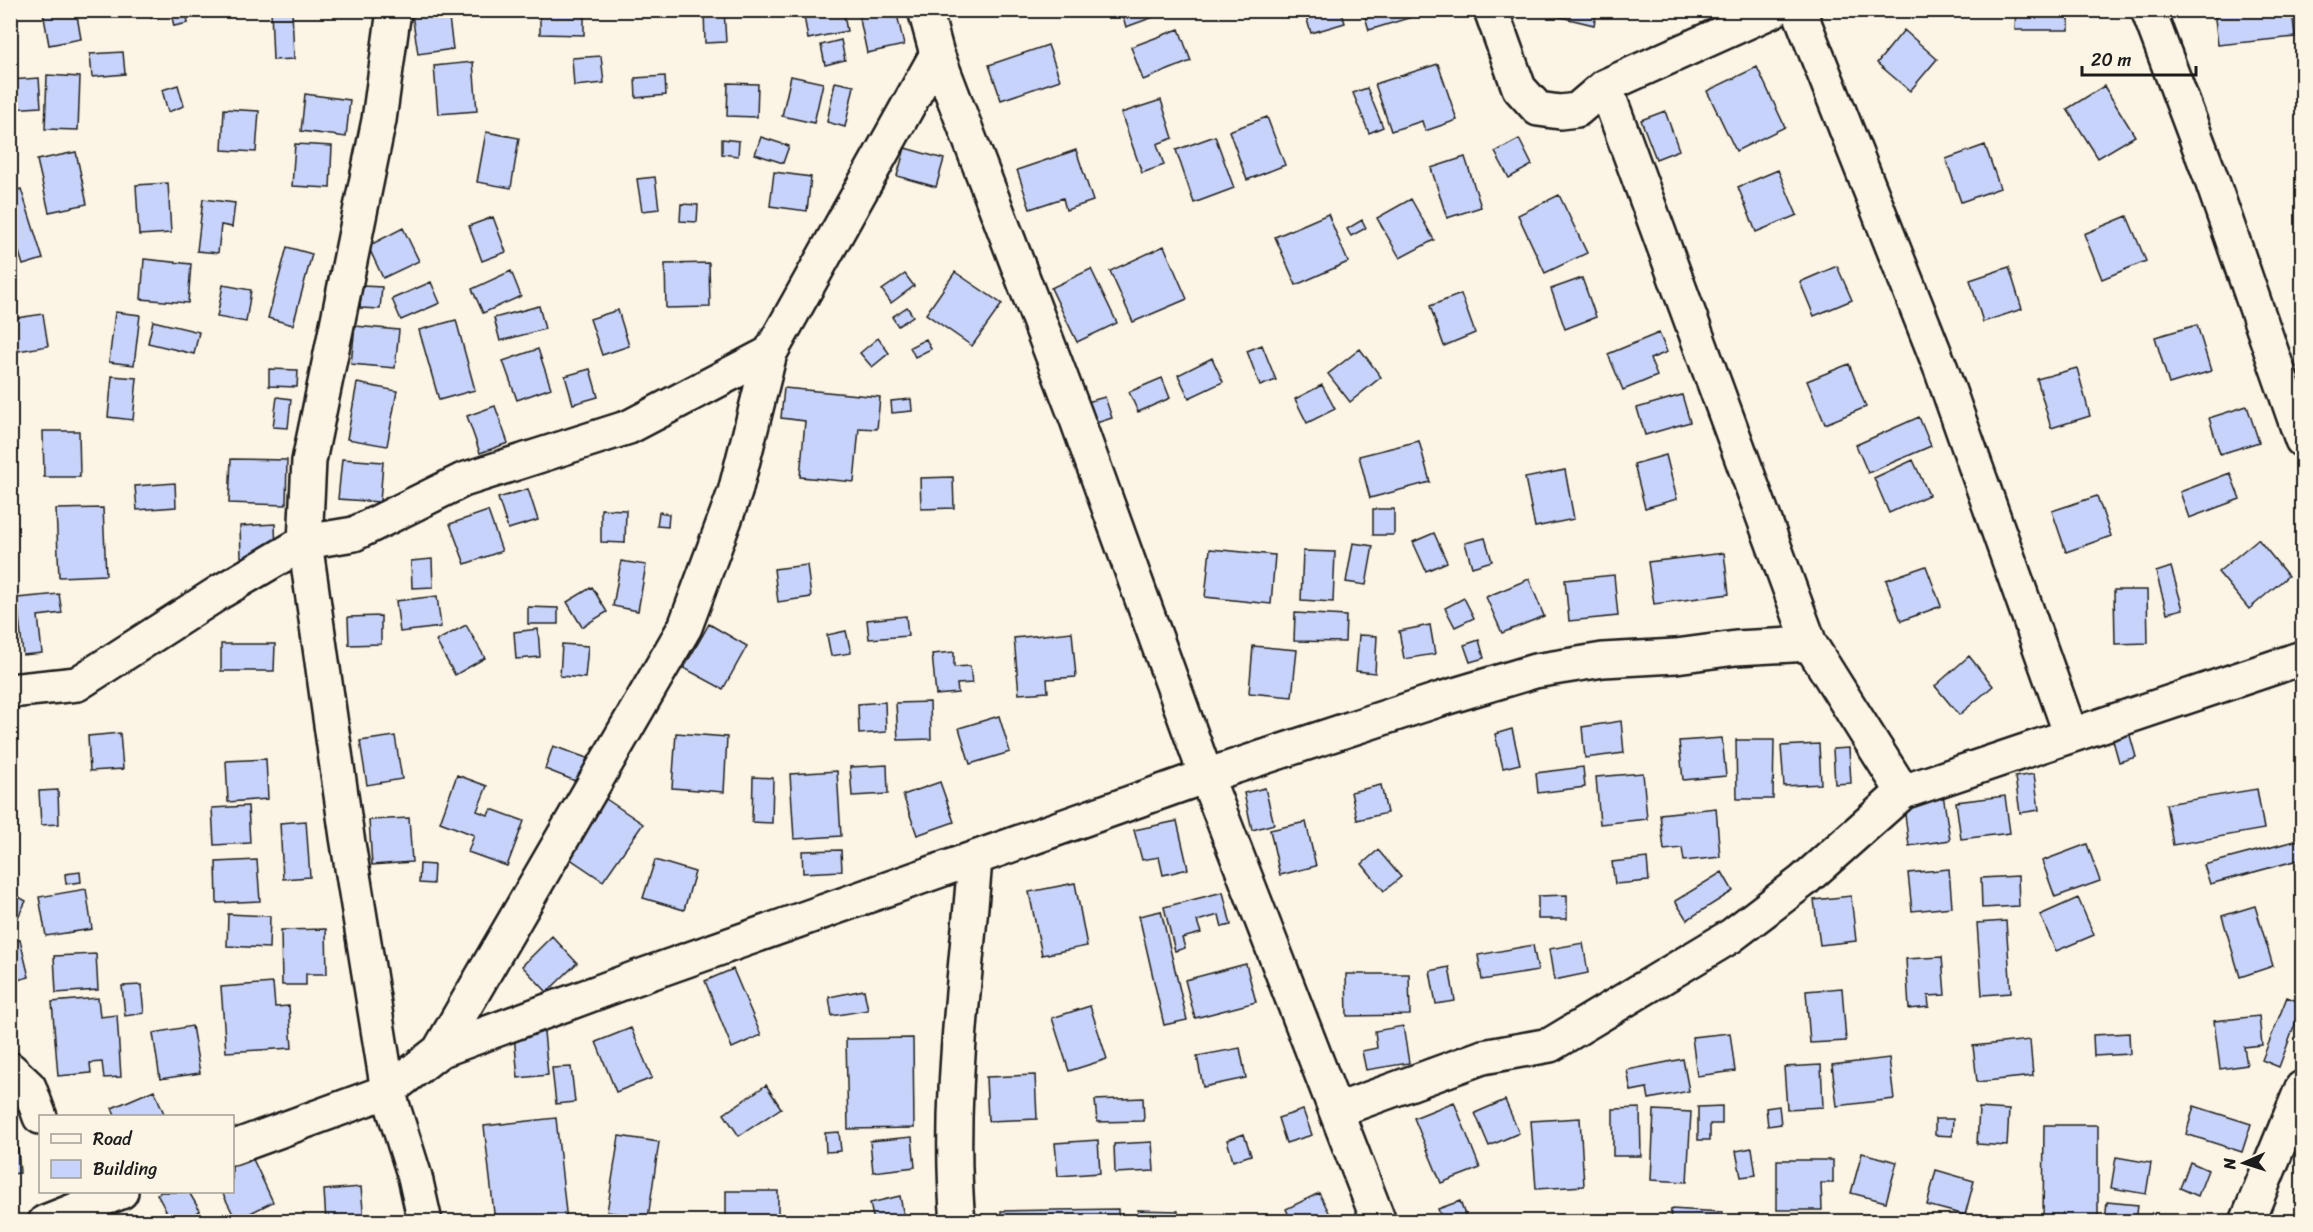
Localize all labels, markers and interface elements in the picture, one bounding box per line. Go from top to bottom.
scale bar [2082,39,2196,77]
text: 20 m [2091,44,2131,76]
legend [39,1115,234,1193]
text: Road [93,1123,133,1155]
north arrow [2214,1133,2274,1193]
text: Building [93,1153,157,1185]
text: N [2215,1157,2244,1171]

